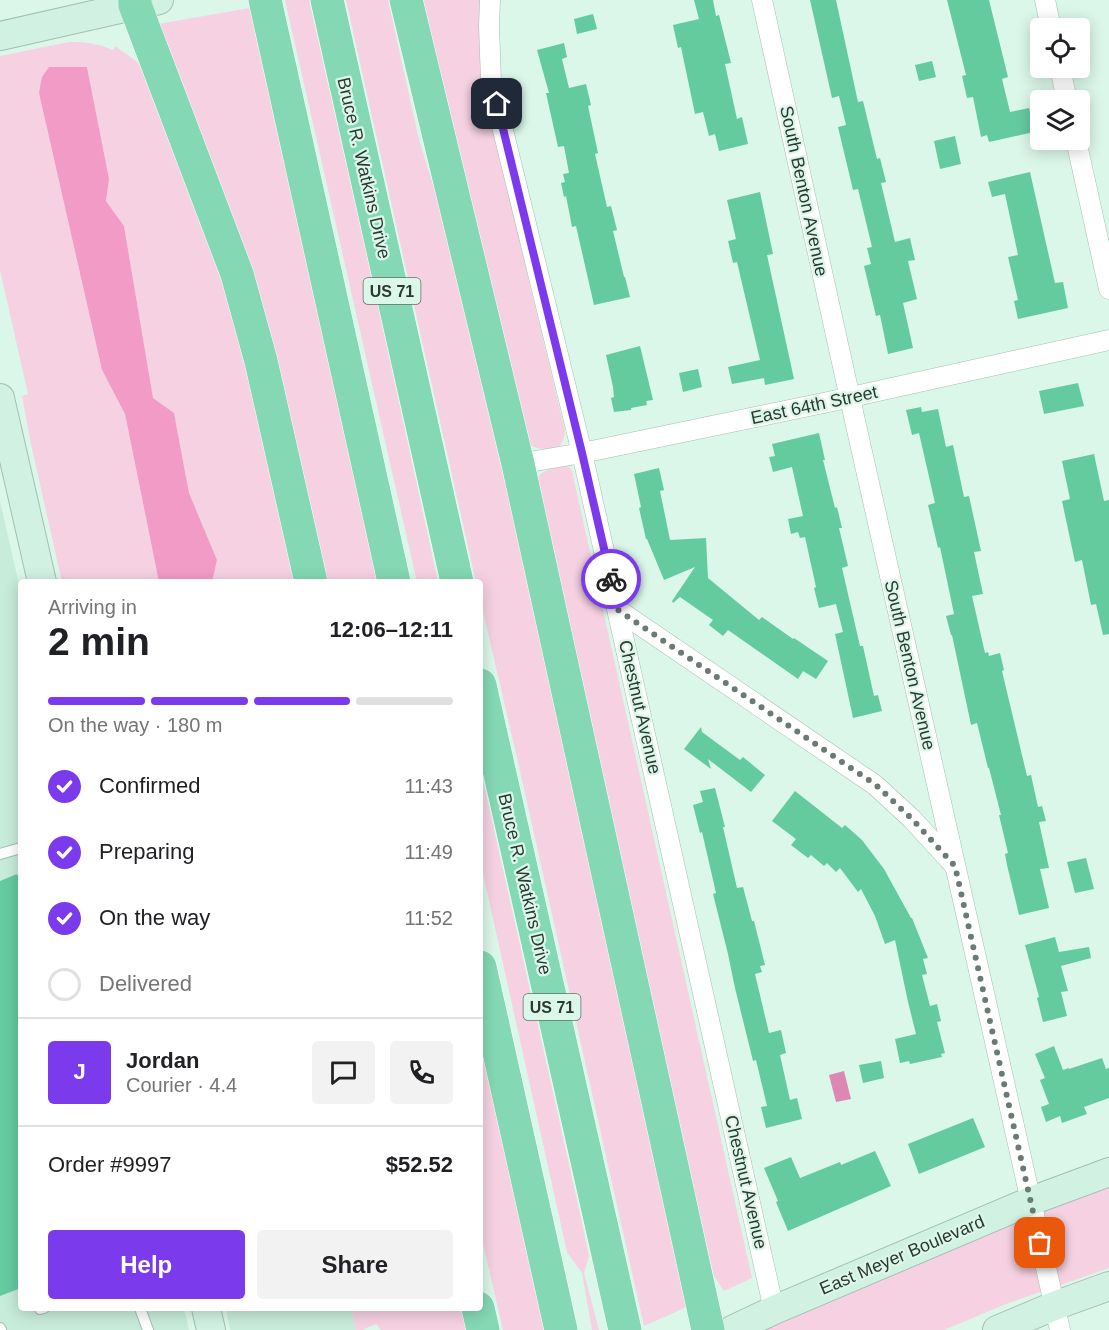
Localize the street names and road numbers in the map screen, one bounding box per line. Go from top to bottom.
street label: Bruce R. Watkins Drive [333,75,395,261]
street label: South Benton Avenue [776,104,832,278]
road number: US 71 [364,278,420,304]
street label: East 64th Street [749,382,879,428]
street label: South Benton Avenue [881,578,939,752]
street label: Chestnut Avenue [615,638,665,776]
street label: Bruce R. Watkins Drive [494,791,556,977]
road number: US 71 [524,994,580,1020]
street label: Chestnut Avenue [721,1113,771,1251]
street label: East Meyer Boulevard [817,1211,987,1299]

